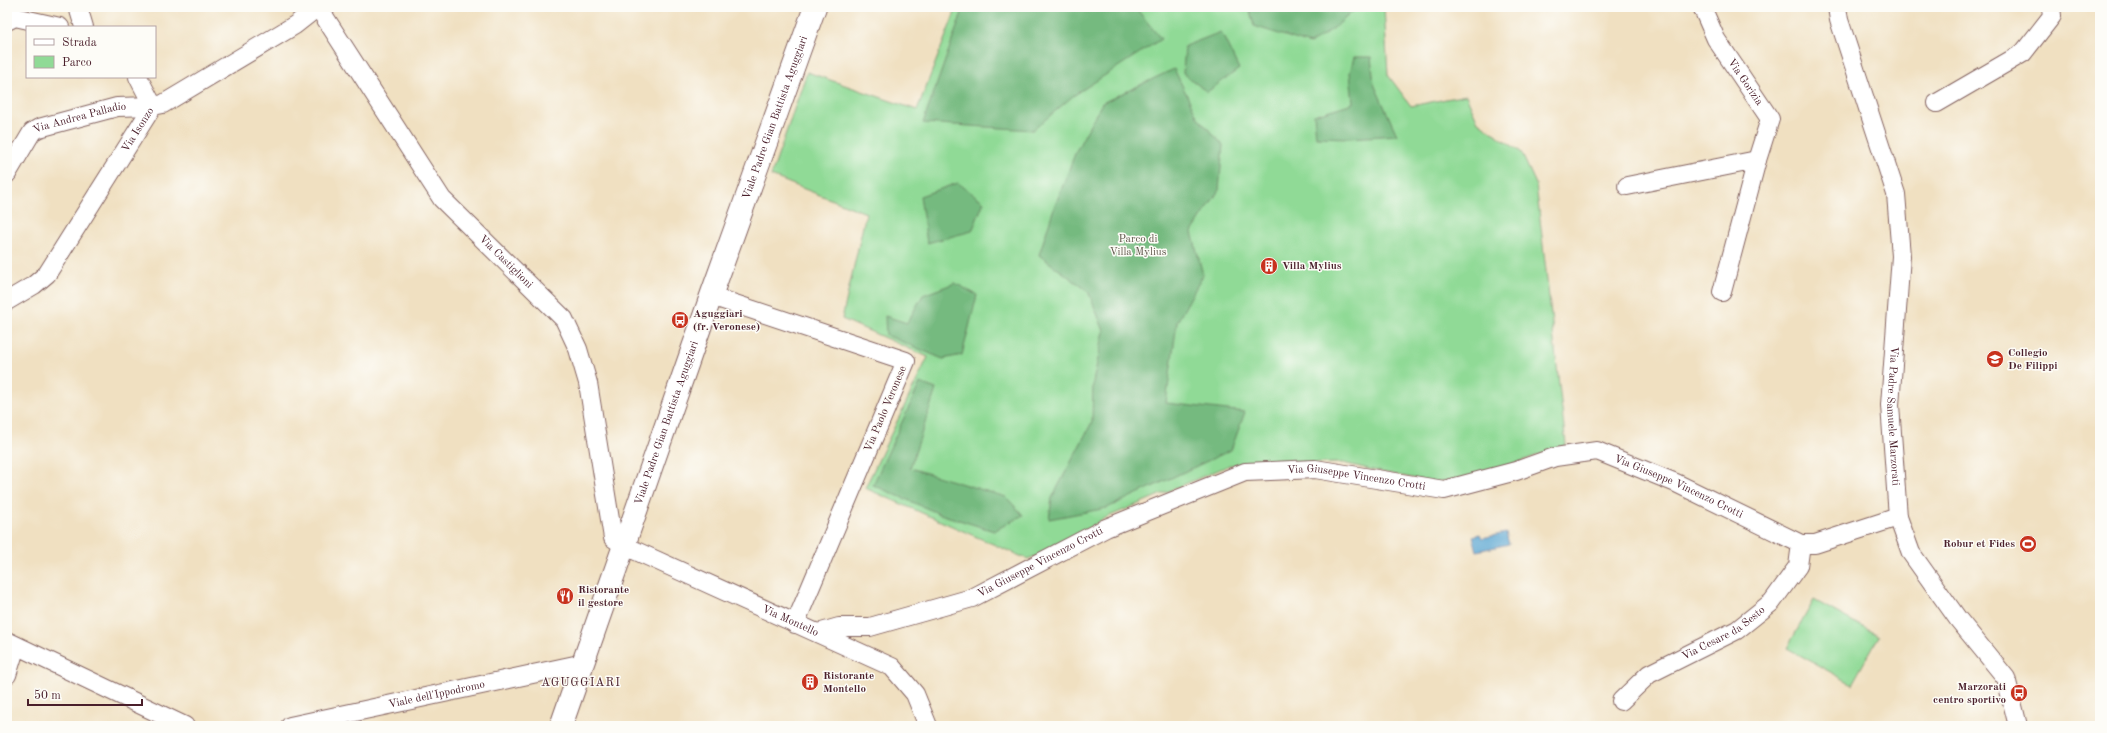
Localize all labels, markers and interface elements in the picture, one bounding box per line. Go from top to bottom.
legend [26,26,156,78]
street label: Viale Padre Gian Battista Aguggiari [741,34,810,201]
text: Strada [62,37,97,49]
text: Parco [62,57,92,69]
street label: Via Gorizia [1726,57,1765,108]
street label: Via Andrea Palladio [31,101,126,136]
street label: Via Isonzo [120,105,156,154]
street label: Via Castiglioni [477,233,535,290]
park label: Parco di Villa Mylius [1109,234,1167,258]
building icon: Villa Mylius [1259,256,1279,276]
place label: Villa Mylius [1282,261,1342,272]
place label: Aguggiari (fr. Veronese) [693,309,760,333]
bus stop icon: Aguggiari (fr. Veronese) [670,310,690,330]
street label: Viale Padre Gian Battista Aguggiari [633,340,700,506]
street label: Via Padre Samuele Marzorati [1884,346,1901,486]
place label: Collegio De Filippi [2008,348,2057,372]
school or university icon: Collegio De Filippi [1985,349,2005,369]
street label: Via Paolo Veronese [863,364,909,454]
street label: Via Giuseppe Vincenzo Crotti [1613,453,1745,520]
street label: Via Giuseppe Vincenzo Crotti [1287,463,1426,492]
street label: Via Giuseppe Vincenzo Crotti [976,525,1105,600]
sports icon: Robur et Fides [2018,534,2038,554]
place label: Robur et Fides [1943,539,2015,550]
place label: Ristorante il gestore [578,585,629,609]
restaurant icon: Ristorante il gestore [555,586,575,606]
street label: Via Montello [761,603,820,638]
street label: Via Cesare da Sesto [1680,604,1767,662]
place label: Ristorante Montello [823,671,874,695]
building icon: Ristorante Montello [800,672,820,692]
district label: AGUGGIARI [541,677,621,689]
street label: Viale dell'Ippodromo [388,679,486,710]
scale bar [28,681,142,707]
place label: Marzorati centro sportivo [1933,682,2006,706]
bus stop icon: Marzorati centro sportivo [2009,683,2029,703]
text: 50 m [34,689,61,702]

